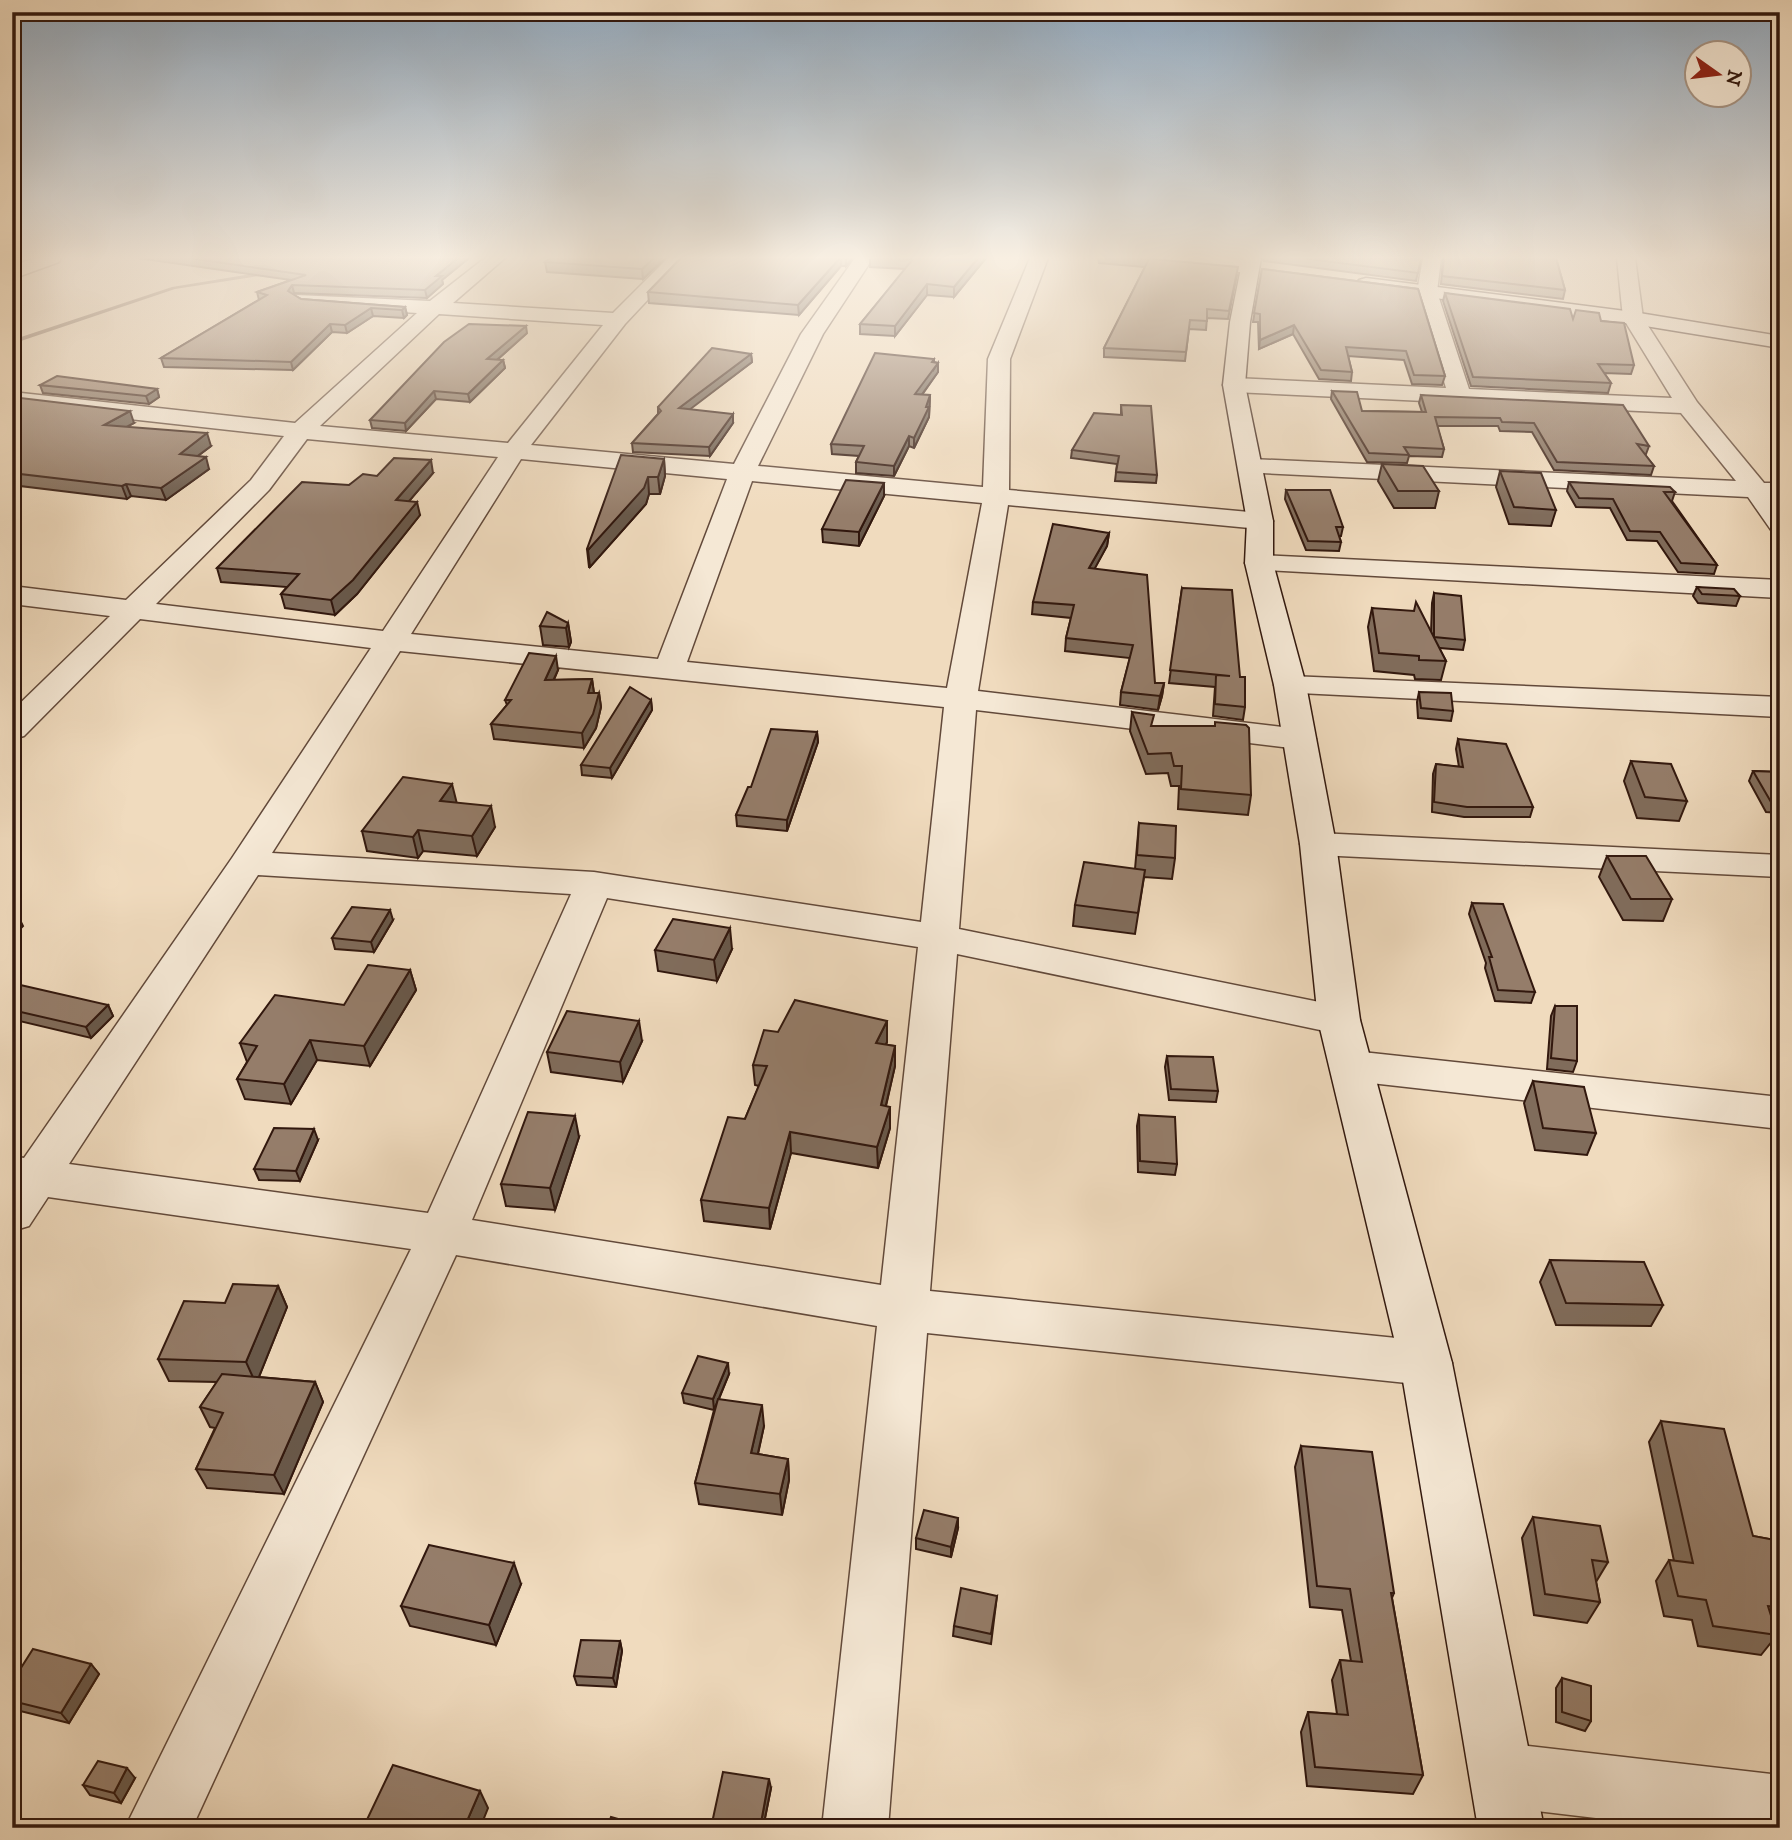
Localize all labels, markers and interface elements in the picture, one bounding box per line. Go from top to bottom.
north arrow [1684,38,1754,108]
text: N [1720,67,1746,88]

